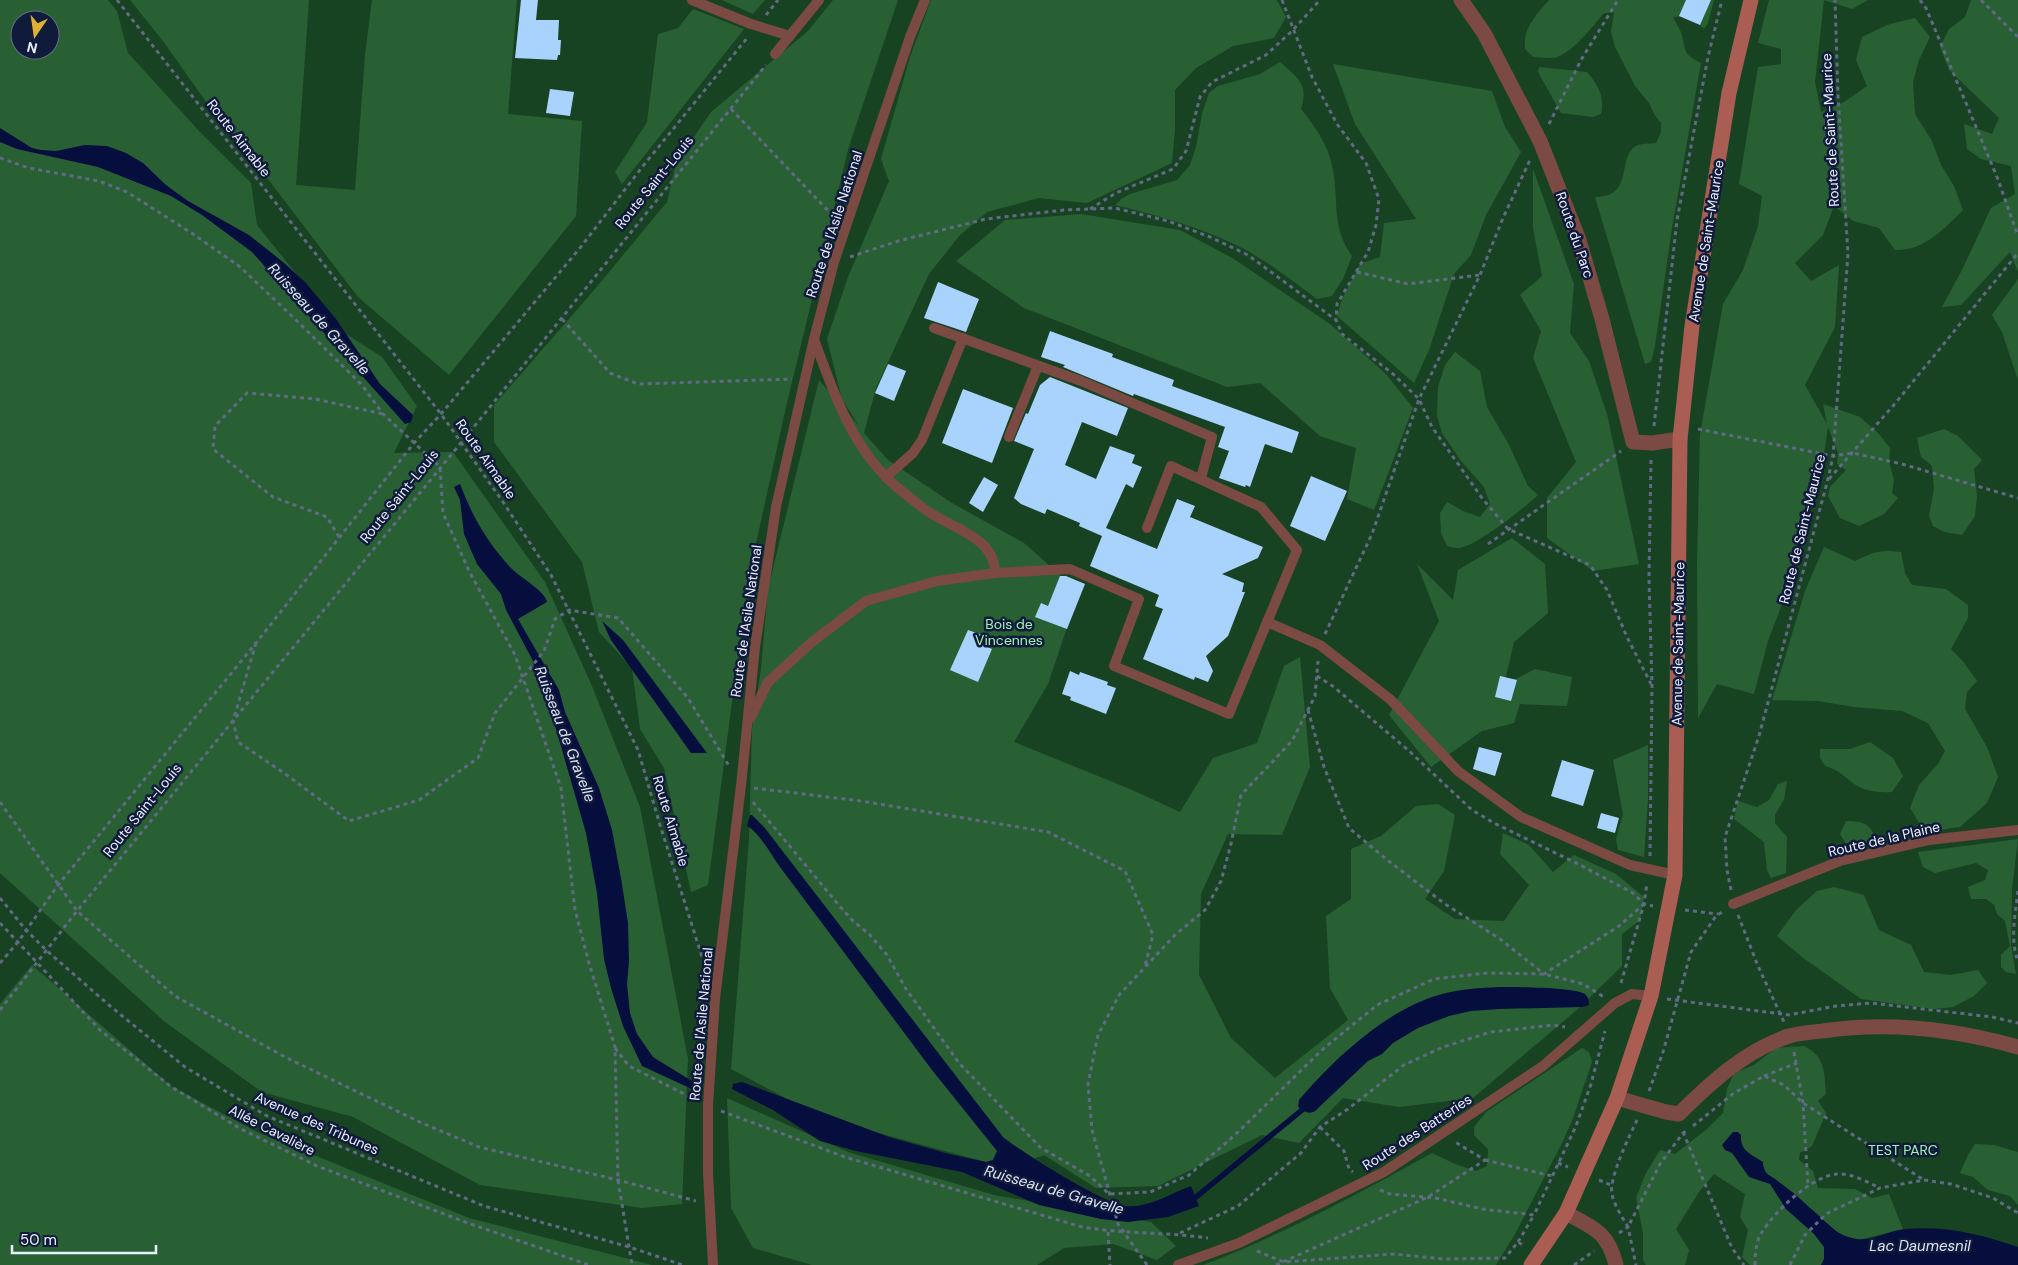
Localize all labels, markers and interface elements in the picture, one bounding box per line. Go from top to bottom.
north arrow [10,10,60,60]
text: N [25,38,39,58]
street label: Route de Saint-Maurice [1817,53,1843,207]
street label: Route Aimable [203,96,275,181]
street label: Route Saint-Louis [611,132,697,232]
street label: Route de l'Asile National [802,148,866,300]
street label: Avenue de Saint-Maurice [1684,159,1728,323]
street label: Route du Parc [1552,189,1598,281]
water label: Ruisseau de Gravelle [263,259,375,380]
street label: Route Aimable [452,415,520,503]
street label: Route Saint-Louis [356,446,442,546]
street label: Route de Saint-Maurice [1775,452,1829,606]
street label: Route de l'Asile National [726,544,766,698]
street label: Avenue de Saint-Maurice [1668,562,1688,726]
park label: Bois de Vincennes [975,615,1043,649]
water label: Ruisseau de Gravelle [530,663,600,805]
street label: Route Saint-Louis [99,760,185,860]
street label: Route Aimable [649,774,693,869]
street label: Route de la Plaine [1826,817,1942,861]
street label: Route de l'Asile National [685,947,717,1101]
street label: Avenue des Tribunes [252,1087,382,1159]
street label: Route des Batteries [1359,1090,1475,1174]
street label: Allée Cavalière [226,1101,318,1159]
park label: TEST PARC [1868,1141,1938,1159]
water label: Ruisseau de Gravelle [982,1160,1127,1220]
scale bar [12,1222,156,1254]
text: 50 m [20,1230,57,1250]
water label: Lac Daumesnil [1869,1236,1971,1256]

